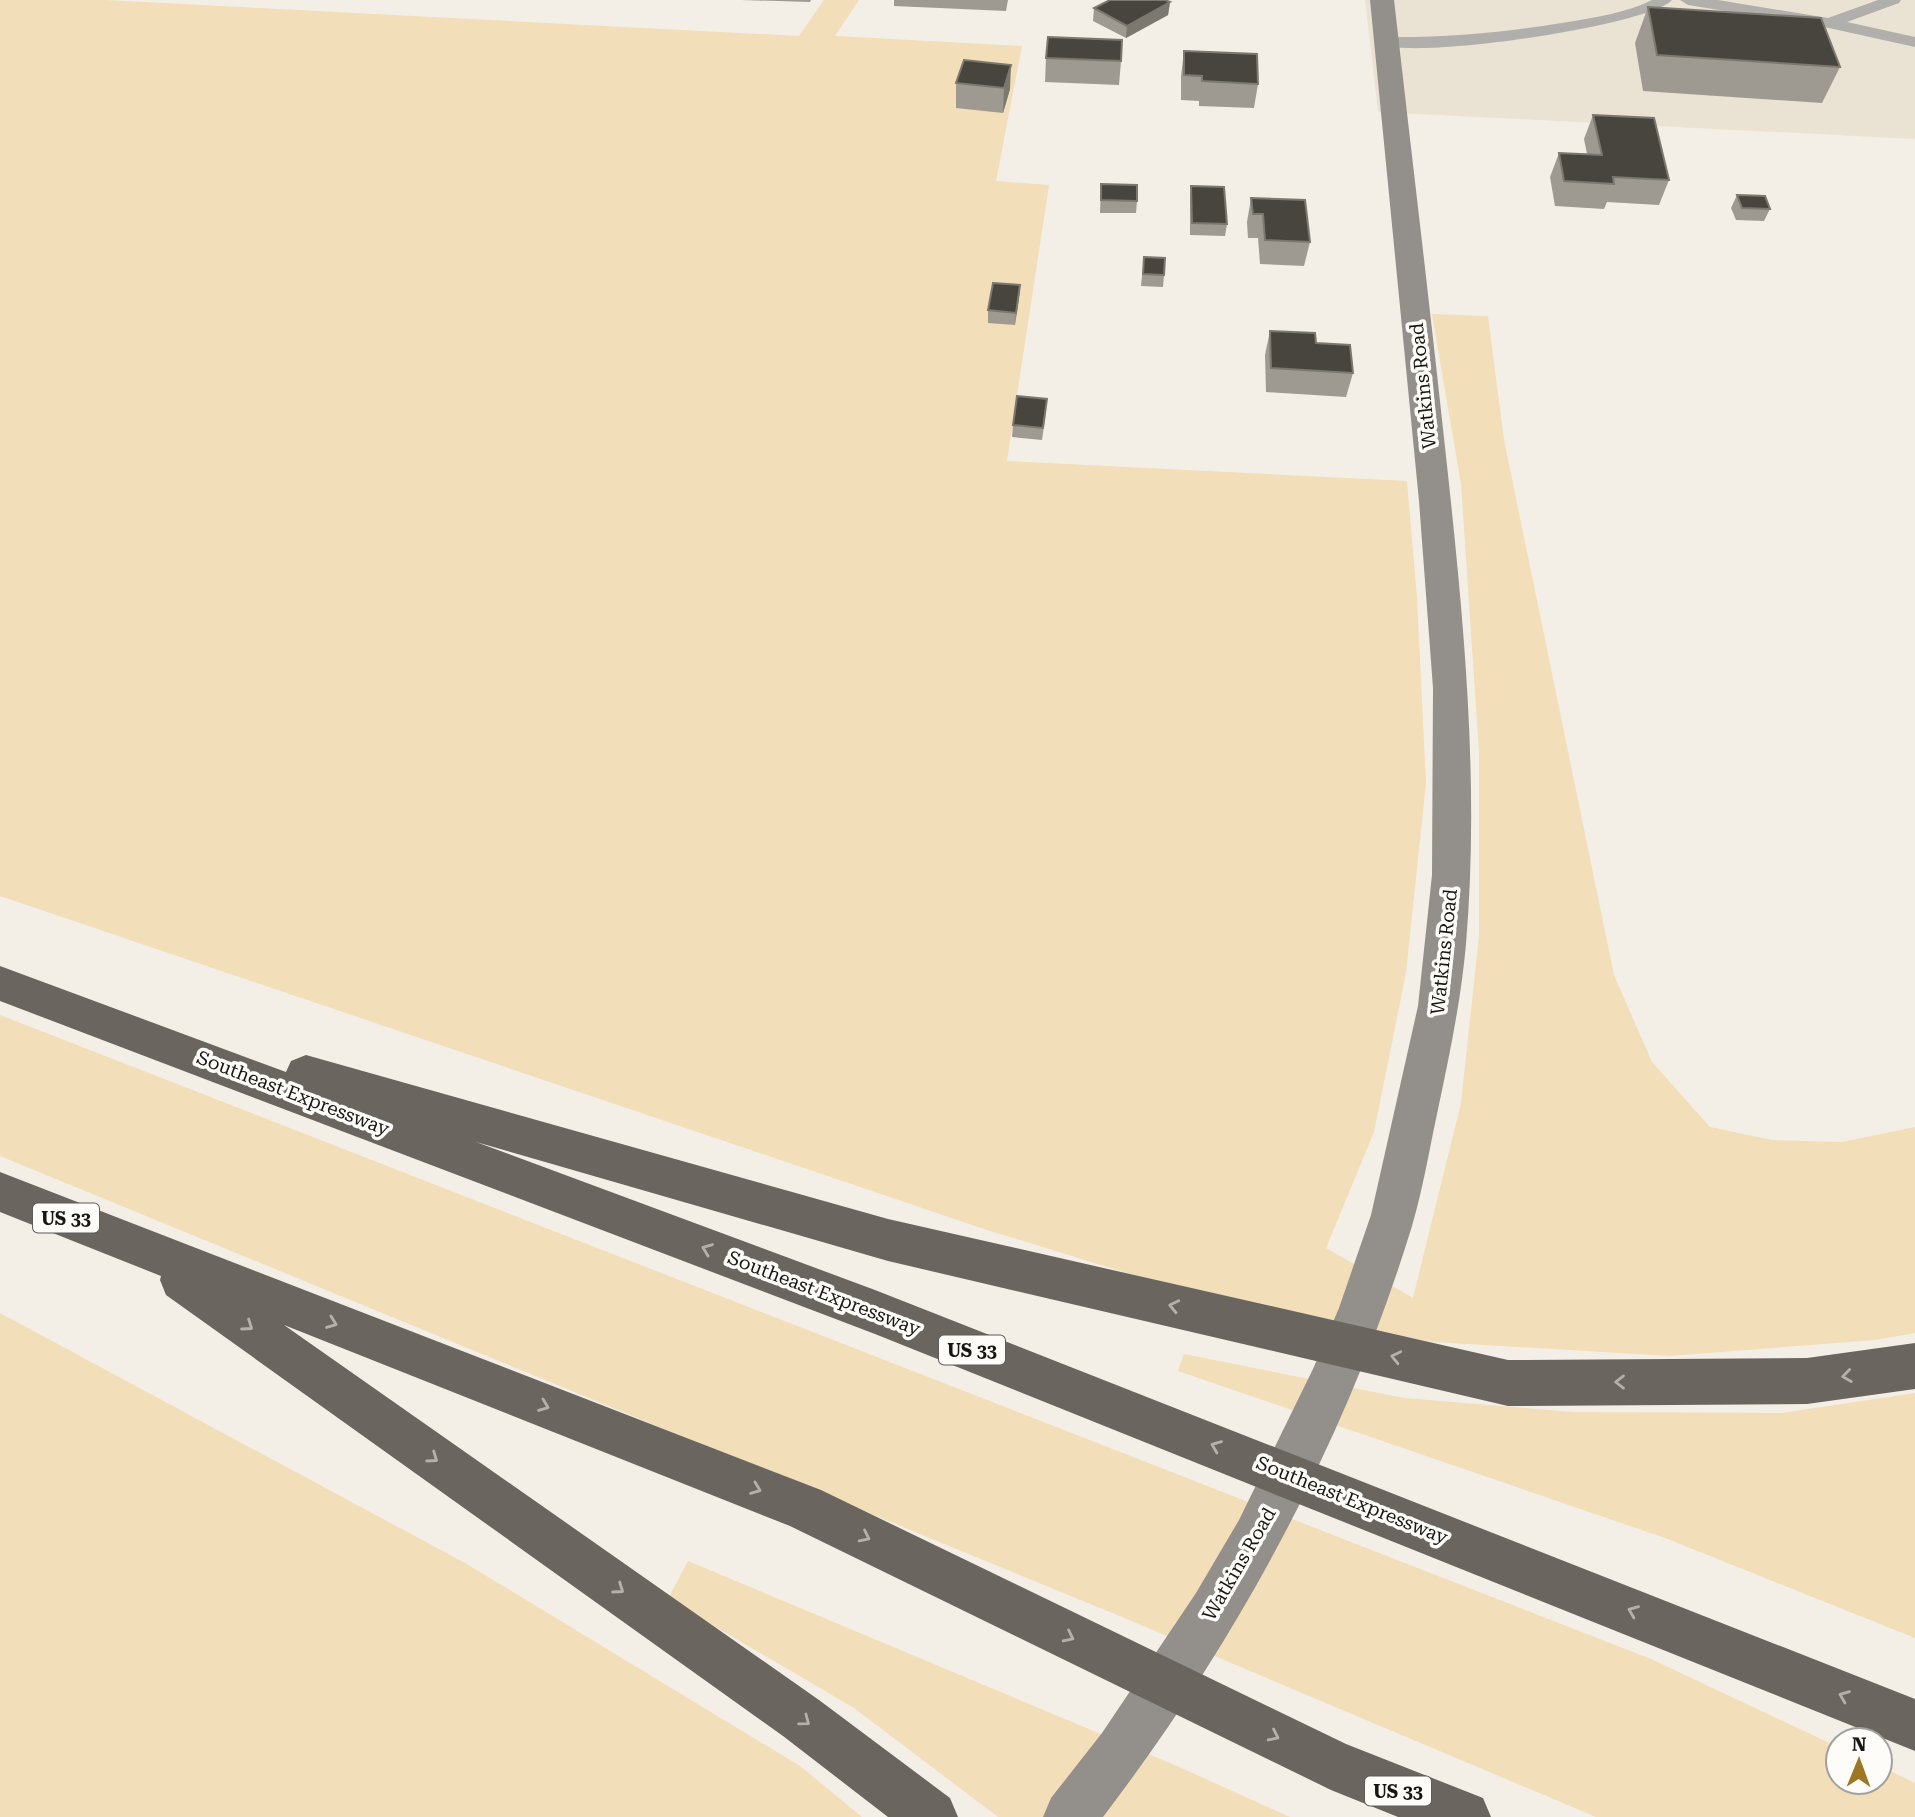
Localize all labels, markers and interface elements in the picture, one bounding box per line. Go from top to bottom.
street label: Watkins Road [1405,322,1441,450]
street label: Watkins Road [1426,888,1462,1016]
street label: Southeast Expressway [193,1046,393,1141]
road number: US 33 [33,1204,99,1232]
one-way arrow [702,1243,714,1257]
street label: Southeast Expressway [724,1246,924,1341]
one-way arrow [1168,1300,1180,1314]
one-way arrow [326,1314,338,1328]
one-way arrow [240,1318,253,1330]
road number: US 33 [939,1336,1005,1364]
one-way arrow [1390,1351,1402,1365]
one-way arrow [1842,1368,1853,1383]
one-way arrow [1615,1374,1625,1390]
one-way arrow [538,1397,550,1411]
one-way arrow [1211,1441,1223,1455]
one-way arrow [425,1450,438,1462]
street label: Southeast Expressway [1253,1451,1452,1549]
one-way arrow [750,1480,762,1494]
street label: Watkins Road [1197,1503,1281,1625]
one-way arrow [858,1529,870,1543]
one-way arrow [611,1581,624,1593]
one-way arrow [1628,1606,1640,1620]
one-way arrow [1062,1628,1074,1642]
one-way arrow [1839,1691,1851,1705]
one-way arrow [797,1713,809,1725]
north arrow [1824,1726,1894,1796]
one-way arrow [1267,1728,1279,1742]
text: N [1852,1733,1867,1756]
road number: US 33 [1365,1776,1431,1806]

